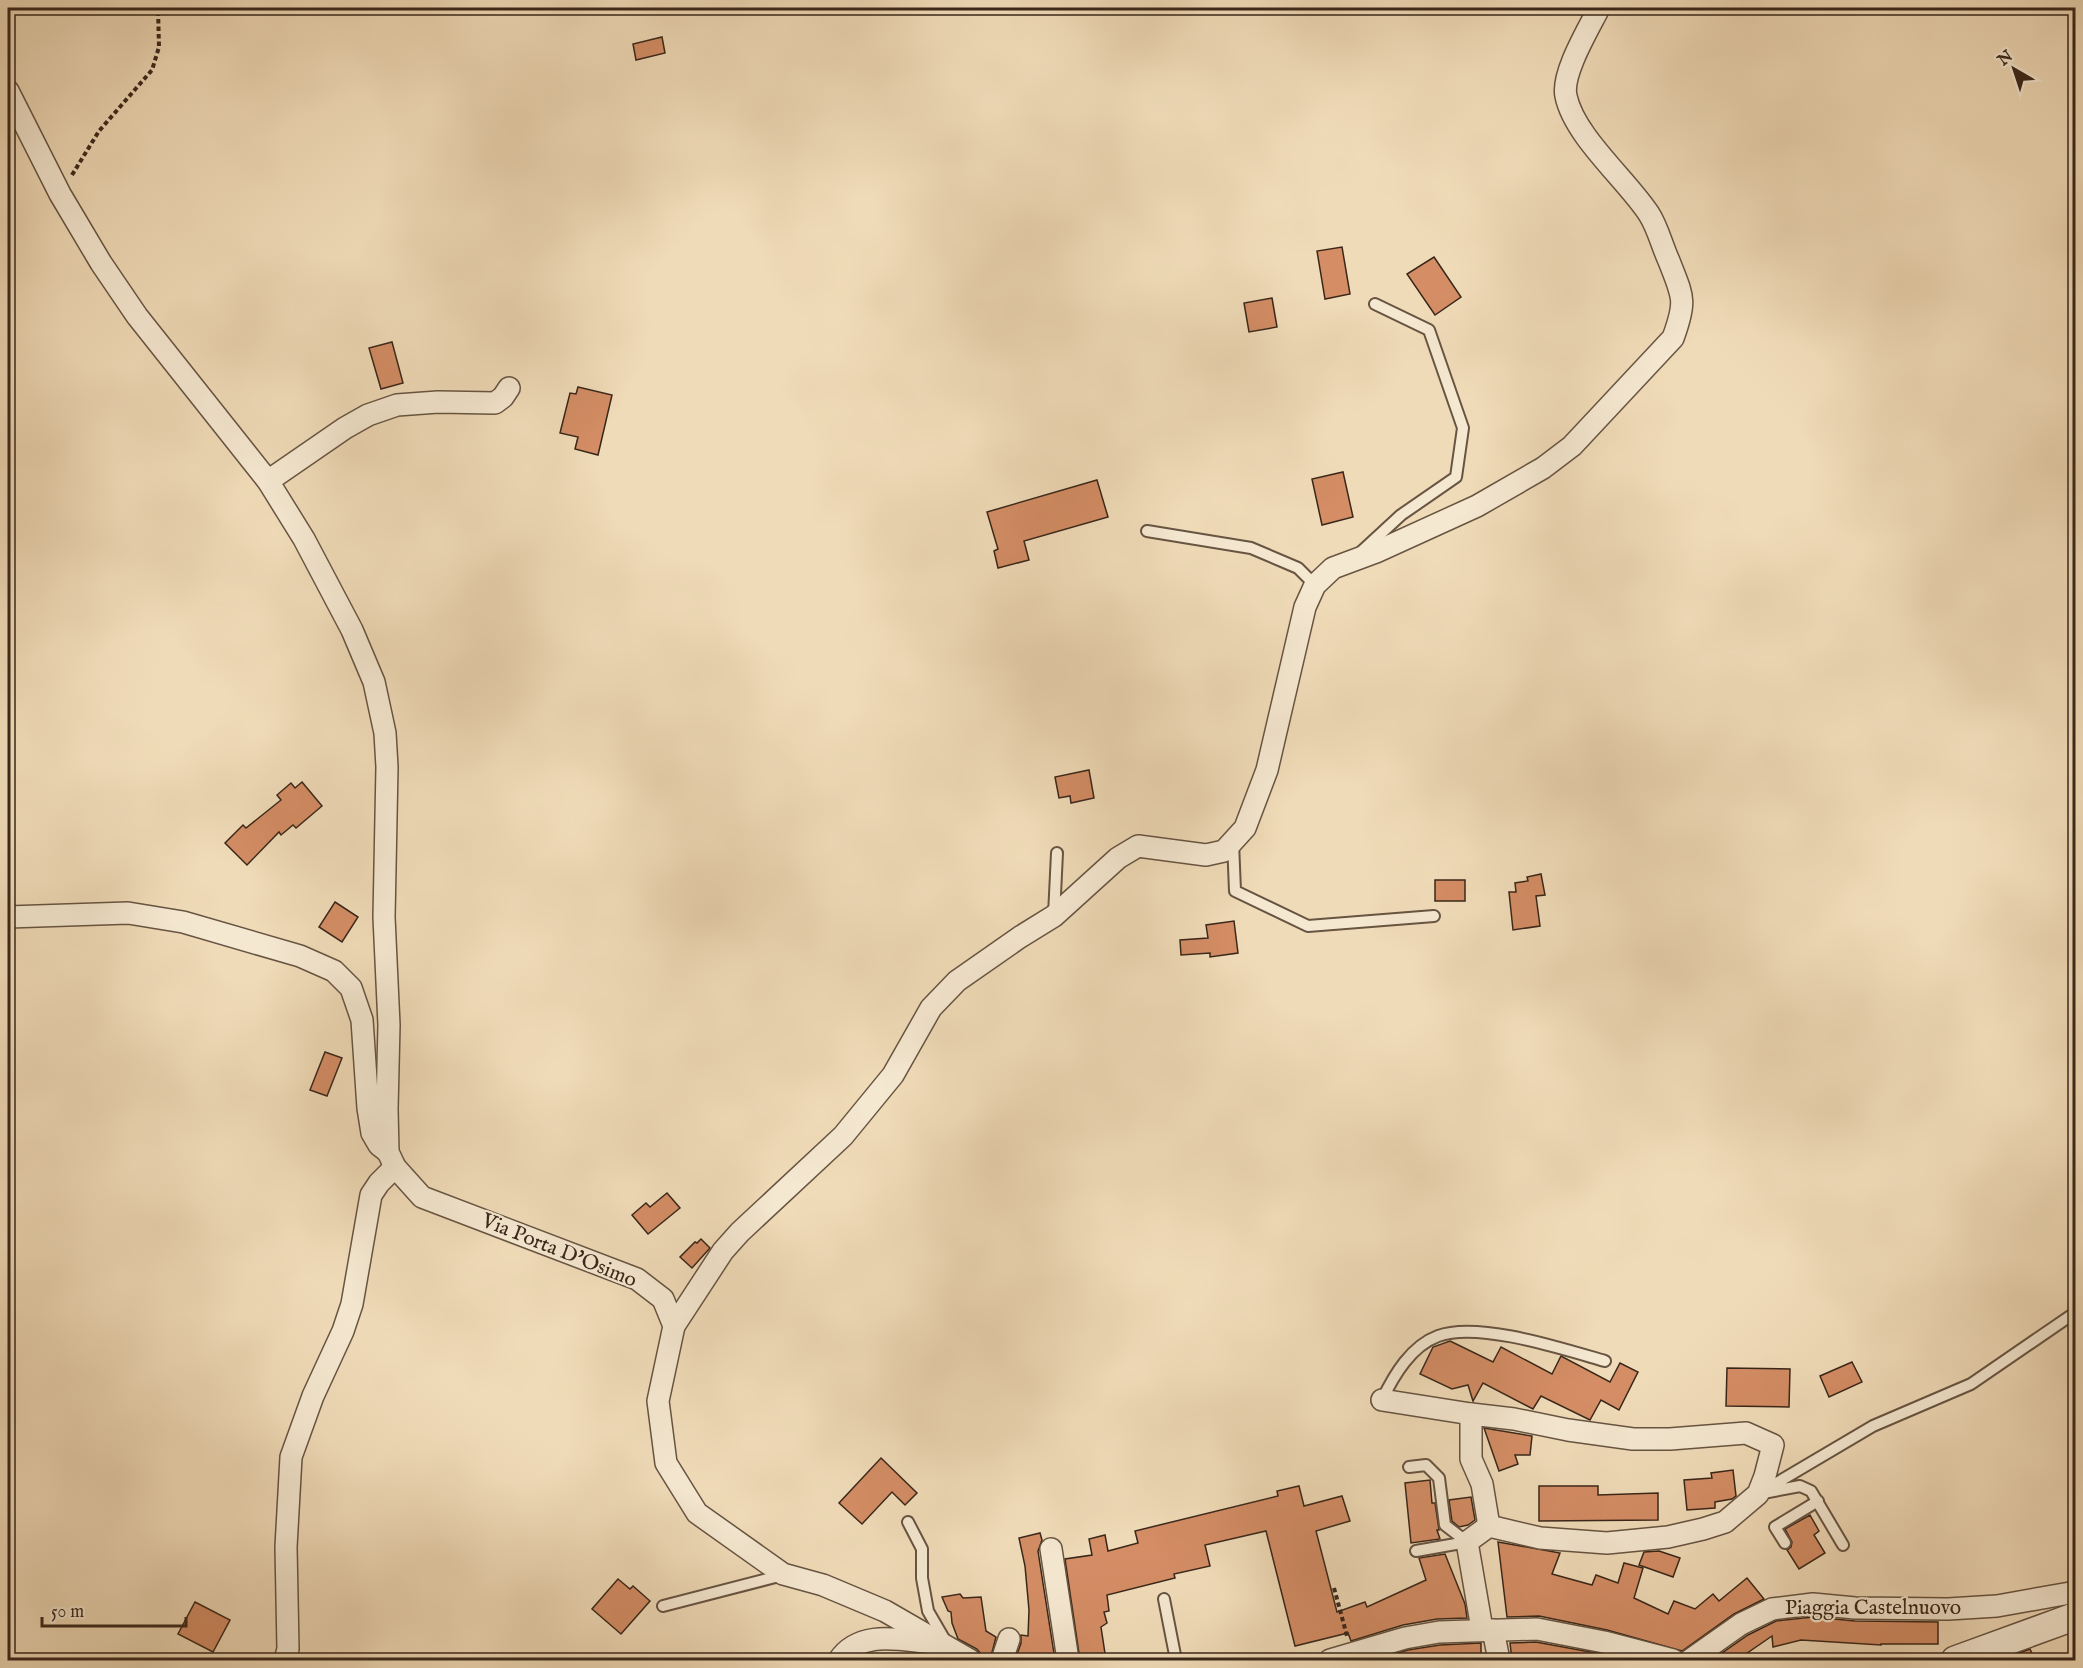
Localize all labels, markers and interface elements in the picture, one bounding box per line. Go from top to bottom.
north arrow [1984,39,2044,99]
text: N [1993,47,2018,72]
street label: Via Porta D'Osimo [477,1207,641,1294]
scale bar [42,1590,186,1628]
street label: Piaggia Castelnuovo [1785,1595,1961,1622]
text: 50 m [51,1601,84,1624]

